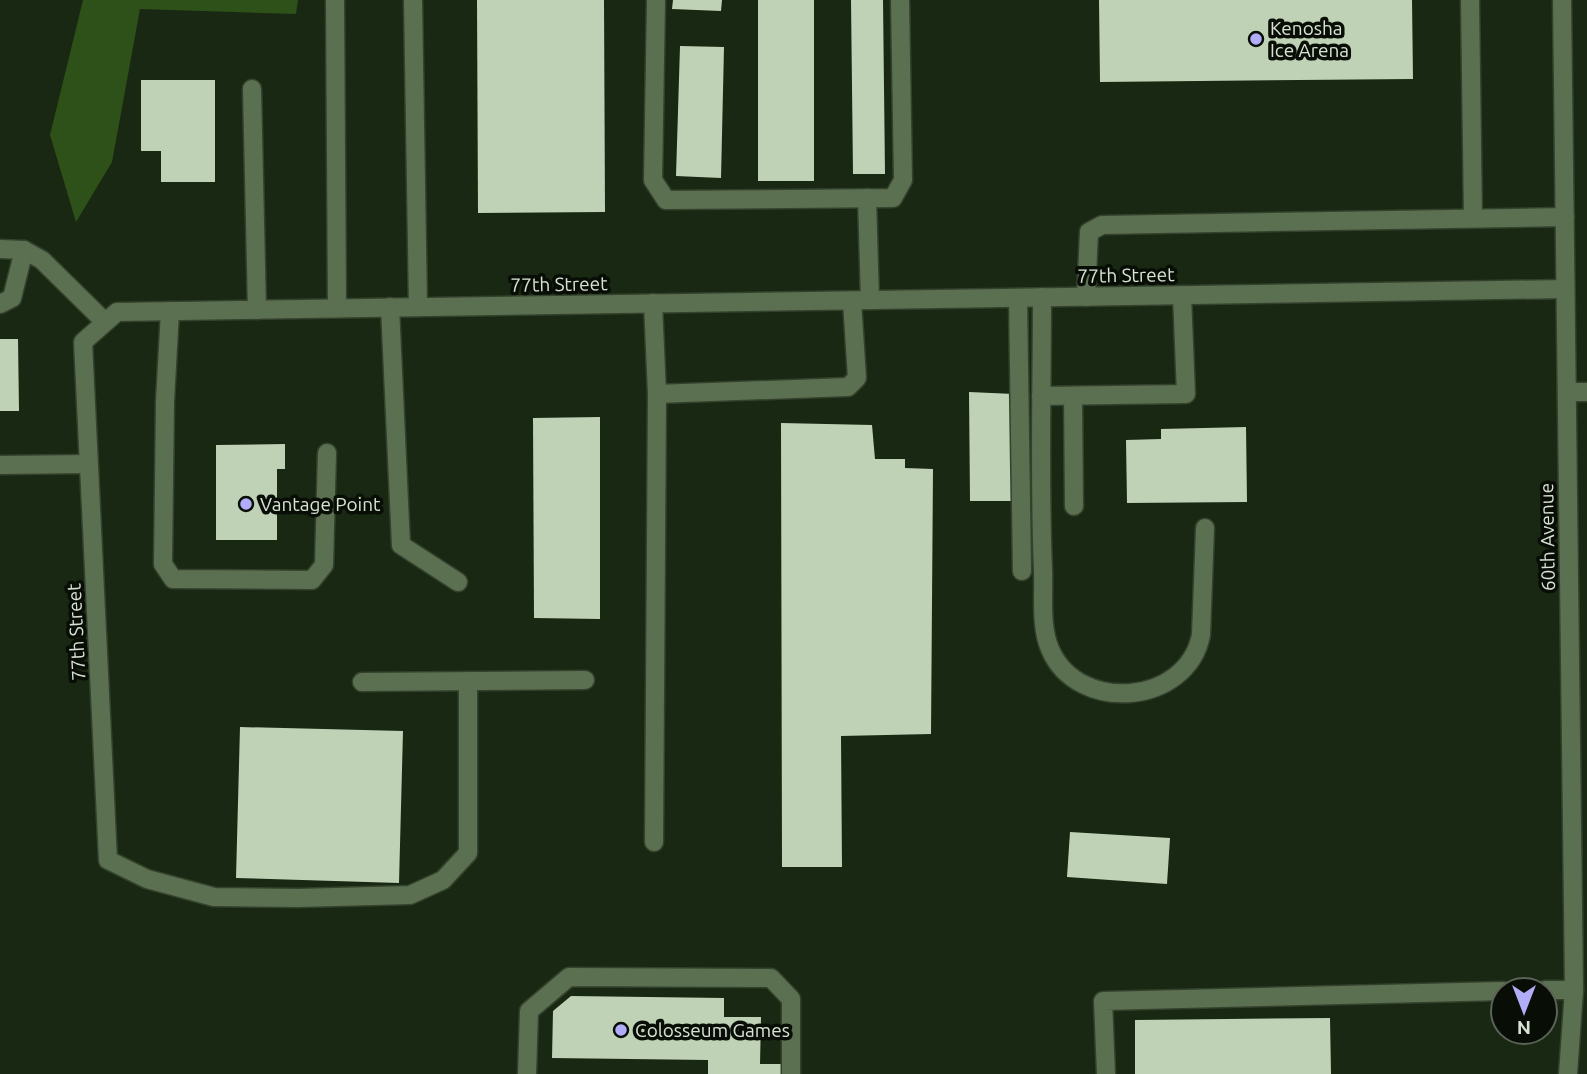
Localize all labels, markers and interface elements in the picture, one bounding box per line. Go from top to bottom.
place label: Kenosha Ice Arena [1270,17,1349,61]
marker: Kenosha Ice Arena [1248,31,1264,47]
street label: 77th Street [1077,263,1175,287]
street label: 77th Street [510,272,608,296]
street label: 60th Avenue [1535,483,1559,591]
place label: Vantage Point [260,493,381,515]
marker: Vantage Point [238,496,254,512]
street label: 77th Street [62,582,90,681]
north arrow [1489,976,1559,1046]
text: N [1517,1017,1531,1039]
place label: Colosseum Games [635,1019,790,1041]
marker: Colosseum Games [613,1022,629,1038]

